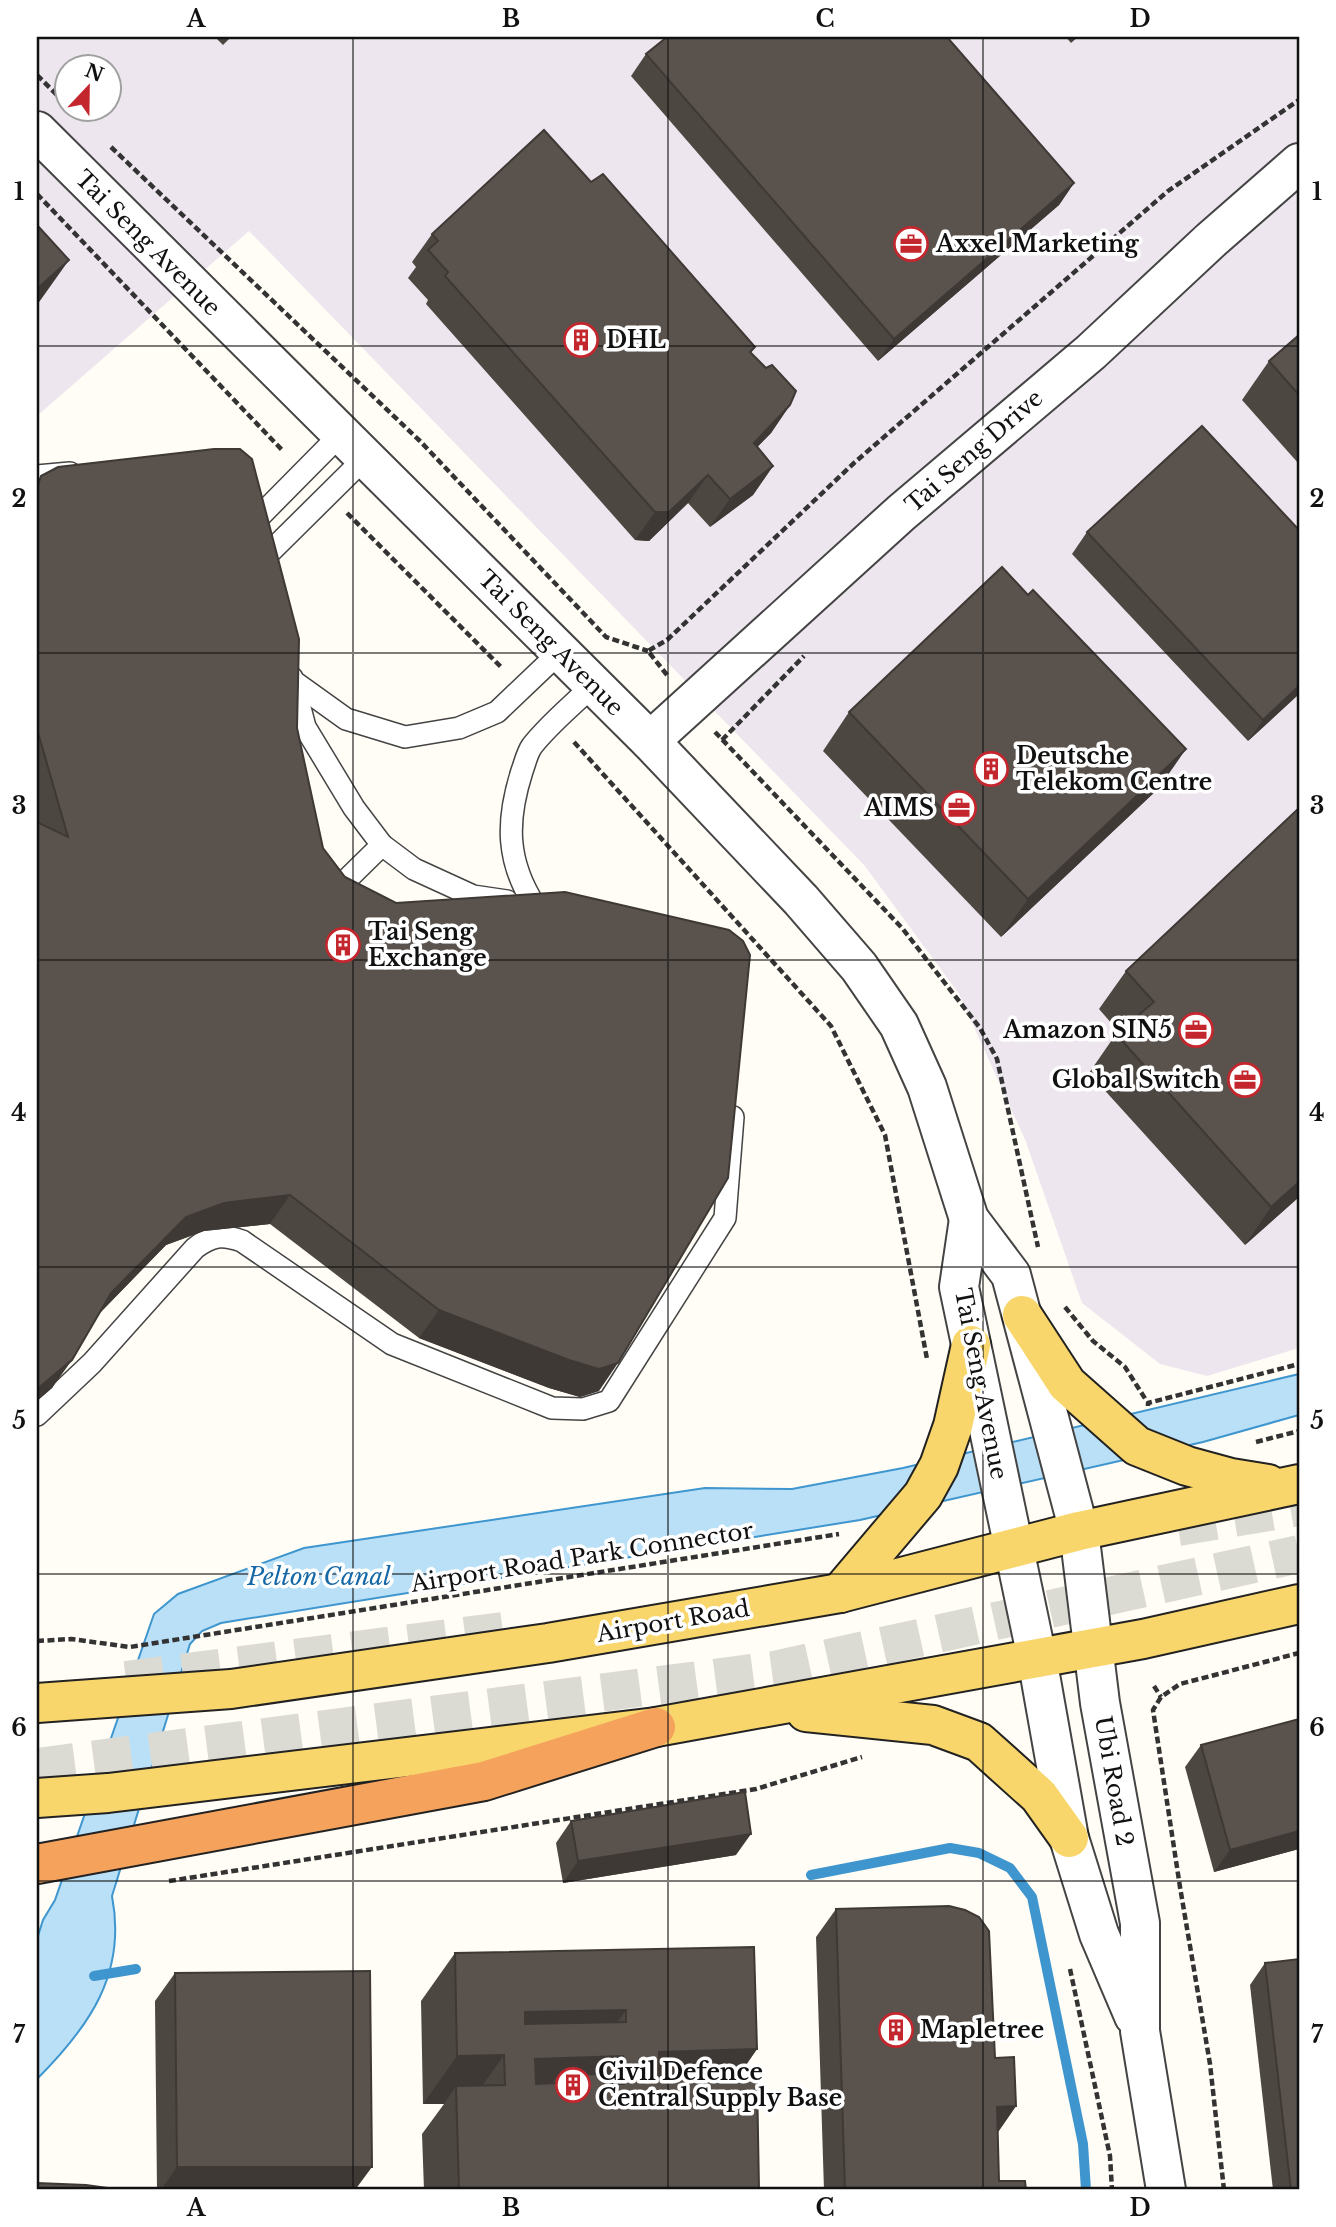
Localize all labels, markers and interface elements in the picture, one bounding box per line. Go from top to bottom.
text: A [186,5,207,33]
text: B [502,5,520,33]
text: C [816,5,834,33]
text: D [1129,5,1151,33]
north arrow [52,52,122,122]
text: N [82,59,107,87]
street label: Tai Seng Avenue [70,165,226,321]
text: 1 [14,178,24,206]
text: 1 [1312,178,1322,206]
office icon: Axxel Marketing [892,225,930,263]
place label: Axxel Marketing [935,230,1140,258]
building icon: DHL [562,321,600,359]
place label: DHL [606,326,667,354]
street label: Tai Seng Drive [900,384,1048,518]
text: 2 [12,485,26,513]
text: 2 [1310,485,1324,513]
street label: Tai Seng Avenue [473,565,629,721]
place label: Deutsche Telekom Centre [1016,742,1212,796]
building icon: Deutsche Telekom Centre [972,750,1010,788]
office icon: AIMS [940,789,978,827]
text: 3 [12,792,26,820]
text: 3 [1310,792,1324,820]
place label: AIMS [863,794,934,822]
place label: Tai Seng Exchange [368,918,487,972]
building icon: Tai Seng Exchange [324,926,362,964]
office icon: Amazon SIN5 [1177,1011,1215,1049]
place label: Amazon SIN5 [1002,1016,1172,1044]
office icon: Global Switch [1226,1061,1264,1099]
place label: Global Switch [1052,1066,1221,1094]
text: 4 [11,1099,27,1127]
text: 4 [1309,1099,1325,1127]
street label: Tai Seng Avenue [949,1286,1013,1482]
text: 5 [12,1407,26,1435]
text: 5 [1310,1407,1324,1435]
street label: Airport Road Park Connector [408,1516,755,1598]
water label: Pelton Canal [246,1562,391,1591]
street label: Airport Road [593,1594,752,1648]
text: 6 [11,1714,27,1742]
street label: Ubi Road 2 [1089,1714,1139,1848]
text: 6 [1309,1714,1325,1742]
building icon: Mapletree [877,2011,915,2049]
place label: Mapletree [920,2016,1044,2044]
text: 7 [13,2021,26,2049]
text: 7 [1311,2021,1324,2049]
place label: Civil Defence Central Supply Base [598,2058,842,2112]
building icon: Civil Defence Central Supply Base [554,2066,592,2104]
text: A [186,2194,207,2222]
text: B [502,2194,520,2222]
text: C [816,2194,834,2222]
text: D [1129,2194,1151,2222]

